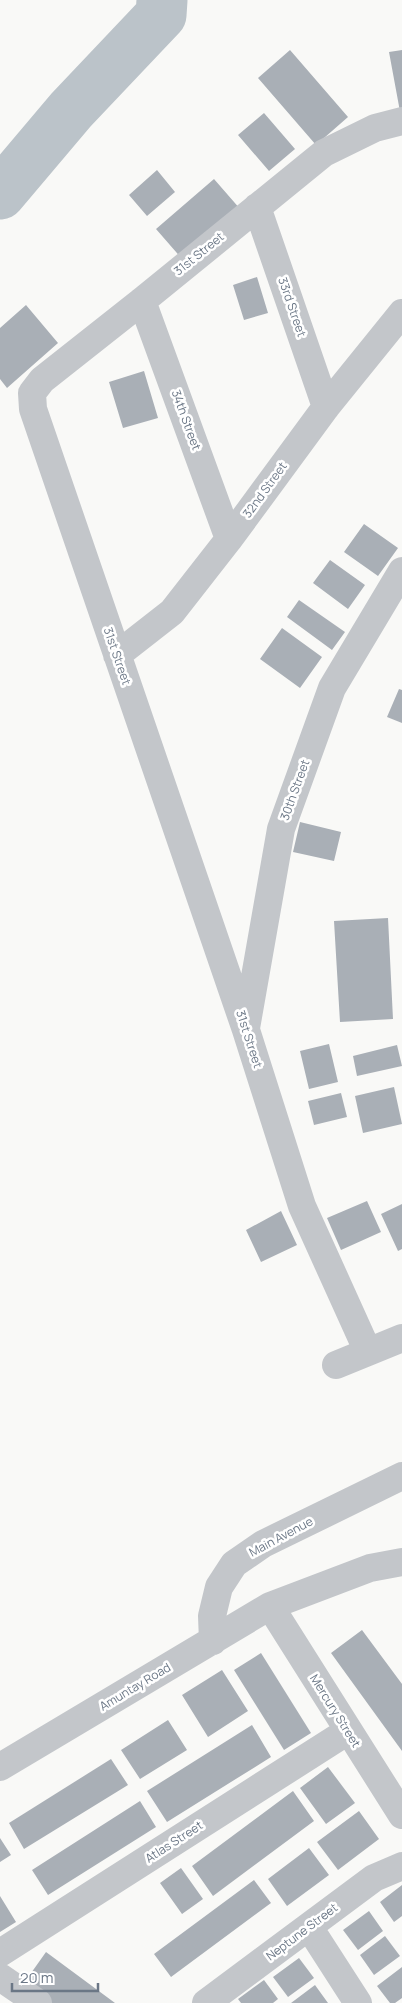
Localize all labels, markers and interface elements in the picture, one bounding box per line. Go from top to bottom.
street label: 31st Street [170,228,228,279]
street label: 33rd Street [274,275,311,339]
street label: 34th Street [168,387,205,453]
street label: 32nd Street [239,458,291,521]
street label: 31st Street [100,625,135,687]
street label: 30th Street [276,757,313,823]
street label: 31st Street [232,1008,267,1070]
street label: Main Avenue [246,1513,316,1561]
street label: Amuntay Road [96,1659,174,1715]
street label: Mercury Street [306,1671,365,1751]
street label: Atlas Street [142,1816,206,1867]
street label: Neptune Street [262,1899,341,1964]
scale bar [12,1960,99,1992]
text: 20 m [20,1967,53,1988]

